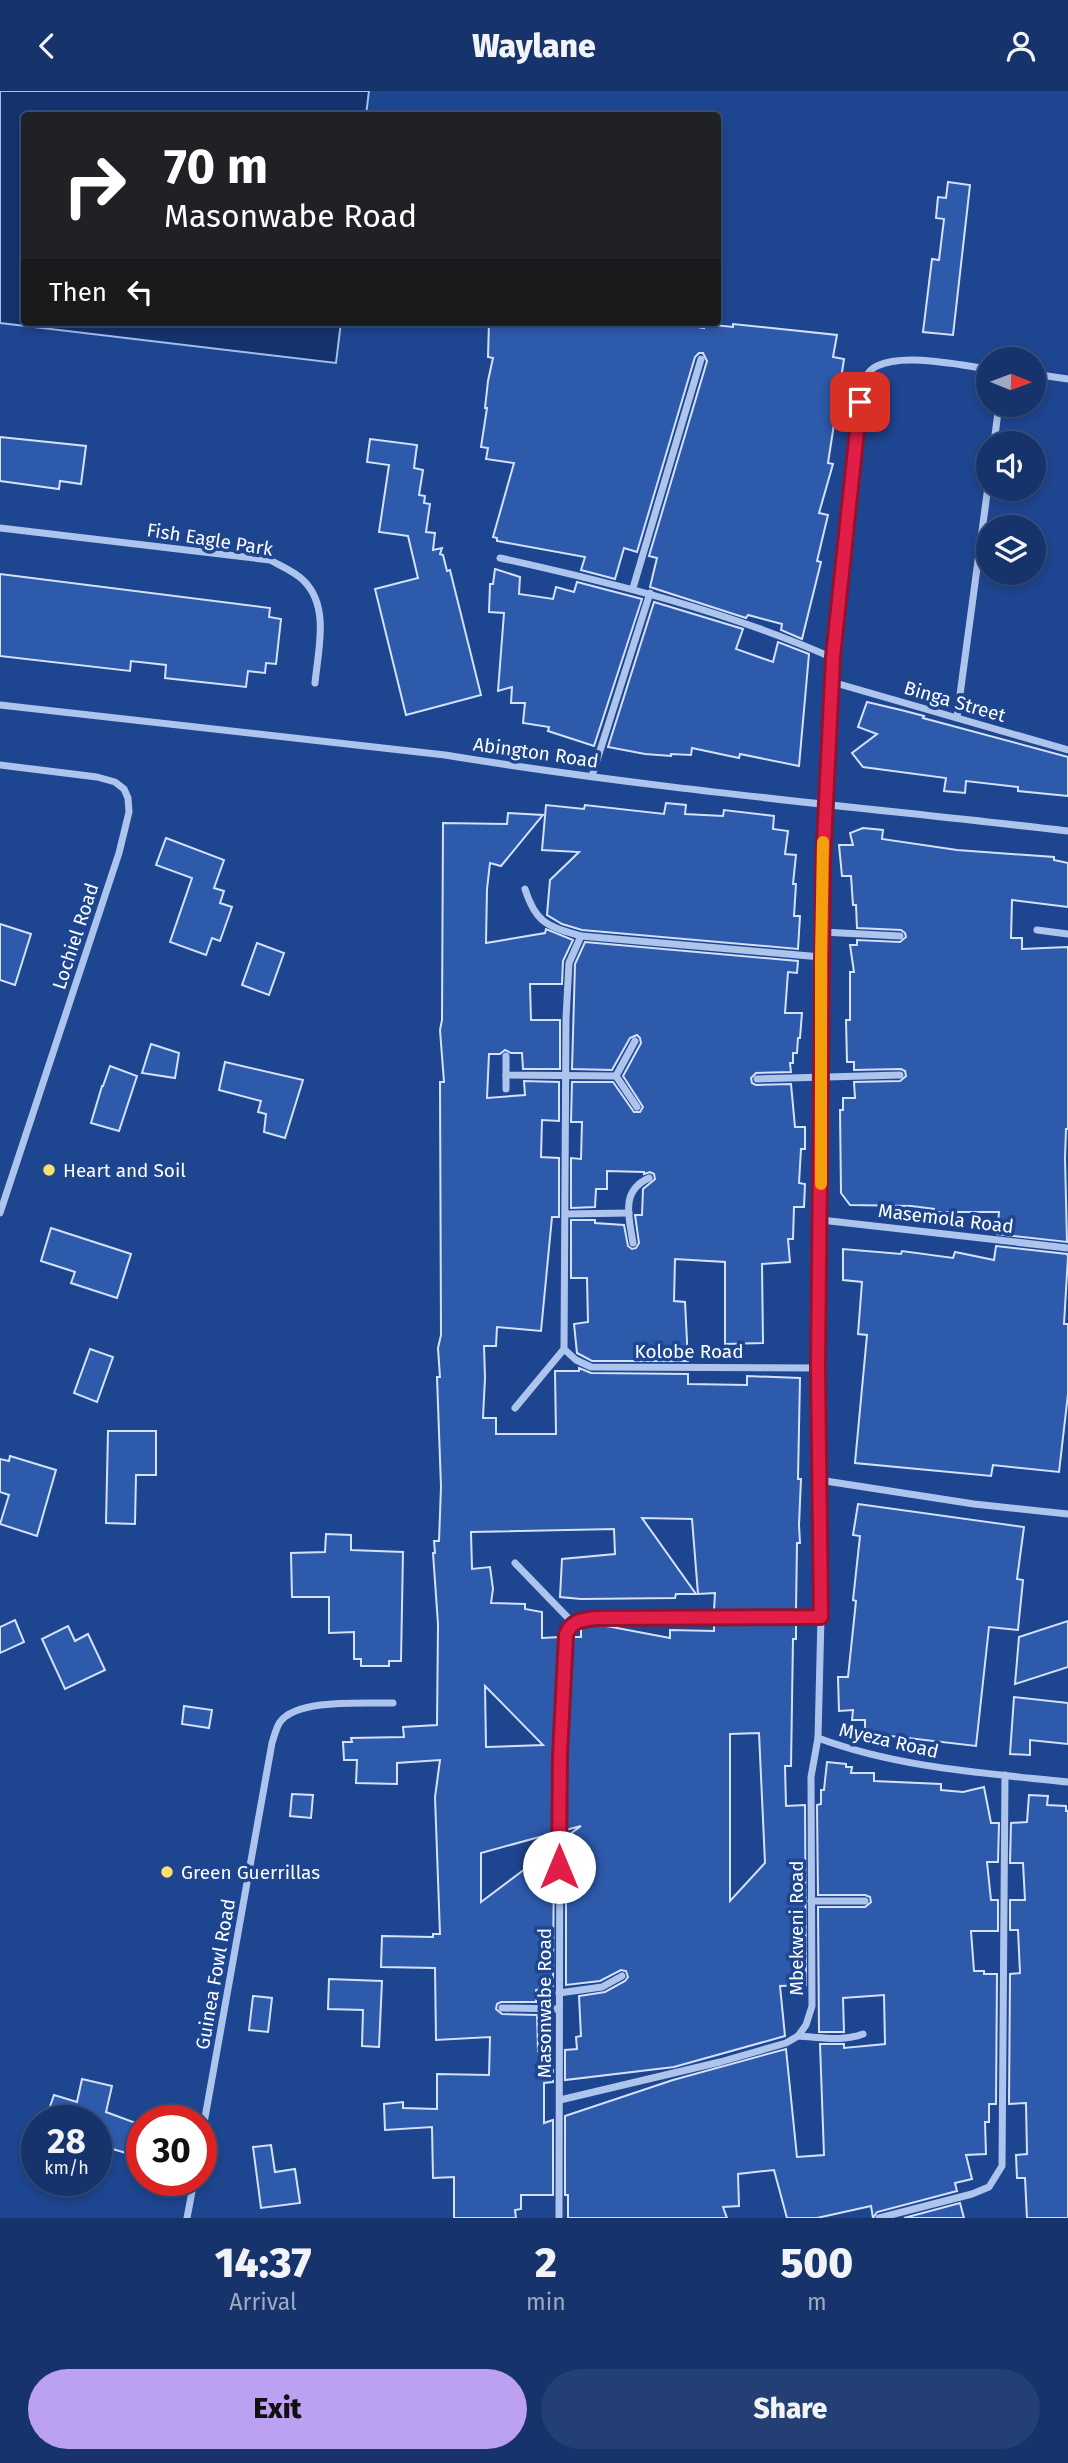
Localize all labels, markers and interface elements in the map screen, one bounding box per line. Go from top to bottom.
icon: back [28,27,66,65]
text: Waylane [472,27,596,65]
icon: person [1002,27,1040,65]
text: 70 m [164,137,268,196]
icon: right [49,140,140,231]
text: Masonwabe Road [164,197,417,235]
icon: left [121,273,159,311]
text: Then [49,277,107,308]
north arrow [976,347,1046,417]
map controls [976,347,1046,585]
pin [830,372,890,432]
icon: arrive [841,383,879,421]
button: sound [976,431,1046,501]
button: layers [976,515,1046,585]
street label: Fish Eagle Park [145,518,275,561]
street label: Binga Street [901,676,1008,727]
street label: Abington Road [472,732,600,773]
street label: Lochiel Road [47,880,103,992]
place label: Heart and Soil [63,1159,186,1182]
marker: Heart and Soil [41,1162,57,1178]
street label: Masemola Road [877,1199,1015,1238]
street label: Kolobe Road [634,1340,744,1363]
street label: Myeza Road [837,1718,941,1763]
position arrow [522,1830,596,1904]
street label: Mbekweni Road [785,1860,808,1996]
place label: Green Guerrillas [181,1861,320,1884]
marker: Green Guerrillas [159,1864,175,1880]
street label: Guinea Fowl Road [191,1897,240,2051]
street label: Masonwabe Road [533,1928,556,2078]
speed limit sign: 30 [126,2105,217,2196]
text: 28 [47,2120,86,2162]
text: km/h [44,2157,89,2179]
text: 14:37 [215,2238,311,2288]
text: 2 [535,2238,557,2288]
text: 500 [780,2238,853,2288]
text: Arrival [229,2288,297,2316]
text: min [526,2288,566,2316]
text: m [807,2288,827,2316]
button: Exit [28,2369,527,2449]
button: Share [541,2369,1040,2449]

